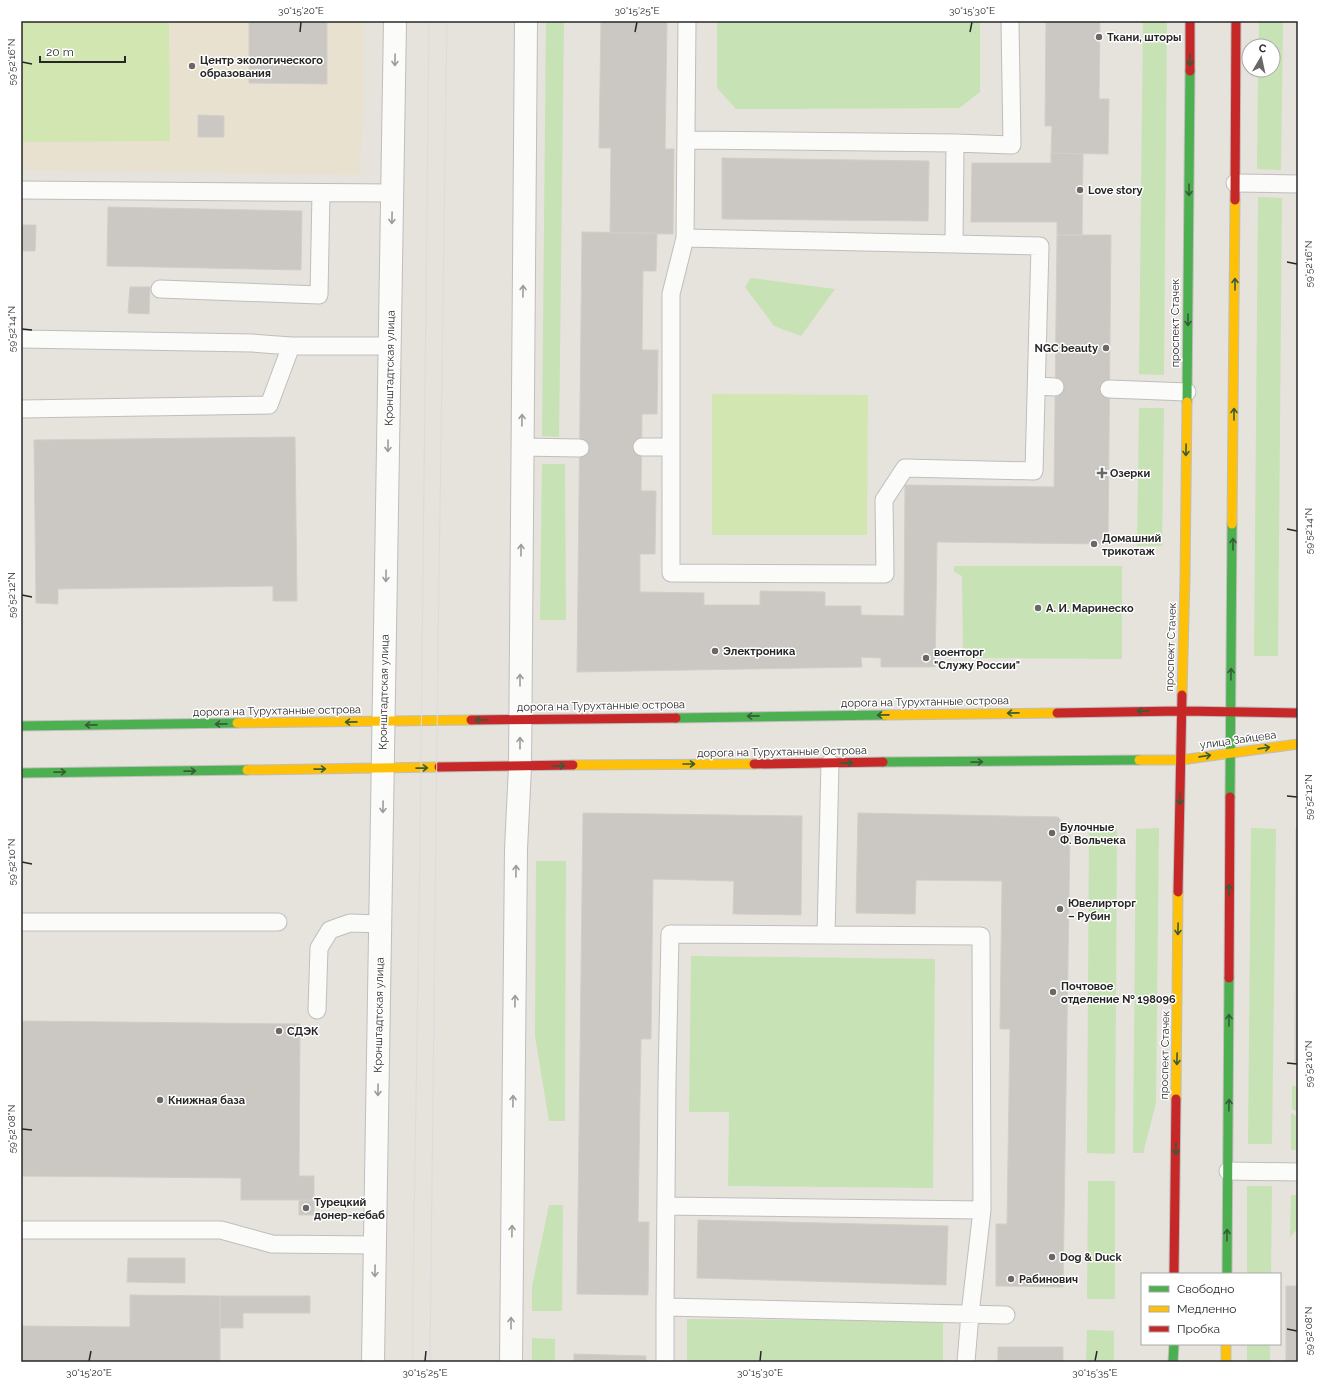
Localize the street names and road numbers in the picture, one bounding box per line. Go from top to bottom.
street label: проспект Стачек [1169,278,1182,367]
street label: Кронштадтская улица [382,310,398,426]
street label: проспект Стачек [1163,602,1179,692]
street label: Кронштадтская улица [376,634,392,750]
street label: дорога на Турухтанные острова [841,694,1009,710]
street label: дорога на Турухтанные острова [517,698,685,714]
street label: дорога на Турухтанные острова [193,703,361,719]
street label: улица Зайцева [1199,728,1277,752]
street label: дорога на Турухтанные Острова [697,744,867,760]
street label: Кронштадтская улица [371,957,387,1073]
street label: проспект Стачек [1158,1010,1172,1099]

